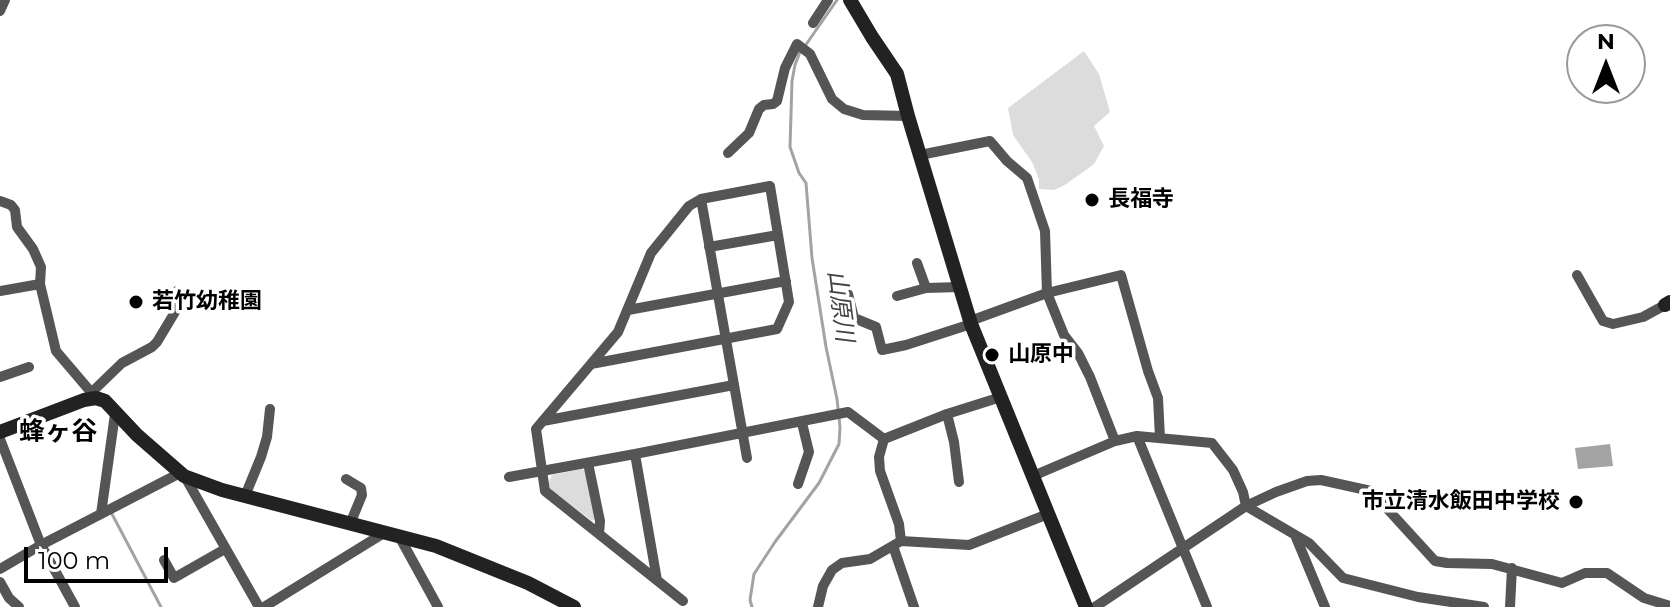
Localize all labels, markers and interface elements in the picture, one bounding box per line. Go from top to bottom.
north arrow [1566,24,1646,104]
text: N [1597,28,1615,55]
place label: 長福寺 [1108,187,1174,213]
marker: 長福寺 [1083,191,1101,209]
water label: 山原川 [821,269,859,343]
place label: 若竹幼稚園 [152,289,262,315]
marker: 若竹幼稚園 [127,293,145,311]
place label: 山原中 [1008,342,1074,368]
marker: 山原中 [983,346,1001,364]
district label: 蜂ヶ谷 [19,416,97,448]
place label: 市立清水飯田中学校 [1362,489,1560,515]
marker: 市立清水飯田中学校 [1567,493,1585,511]
scale bar [28,531,172,581]
text: 100 m [38,546,110,575]

